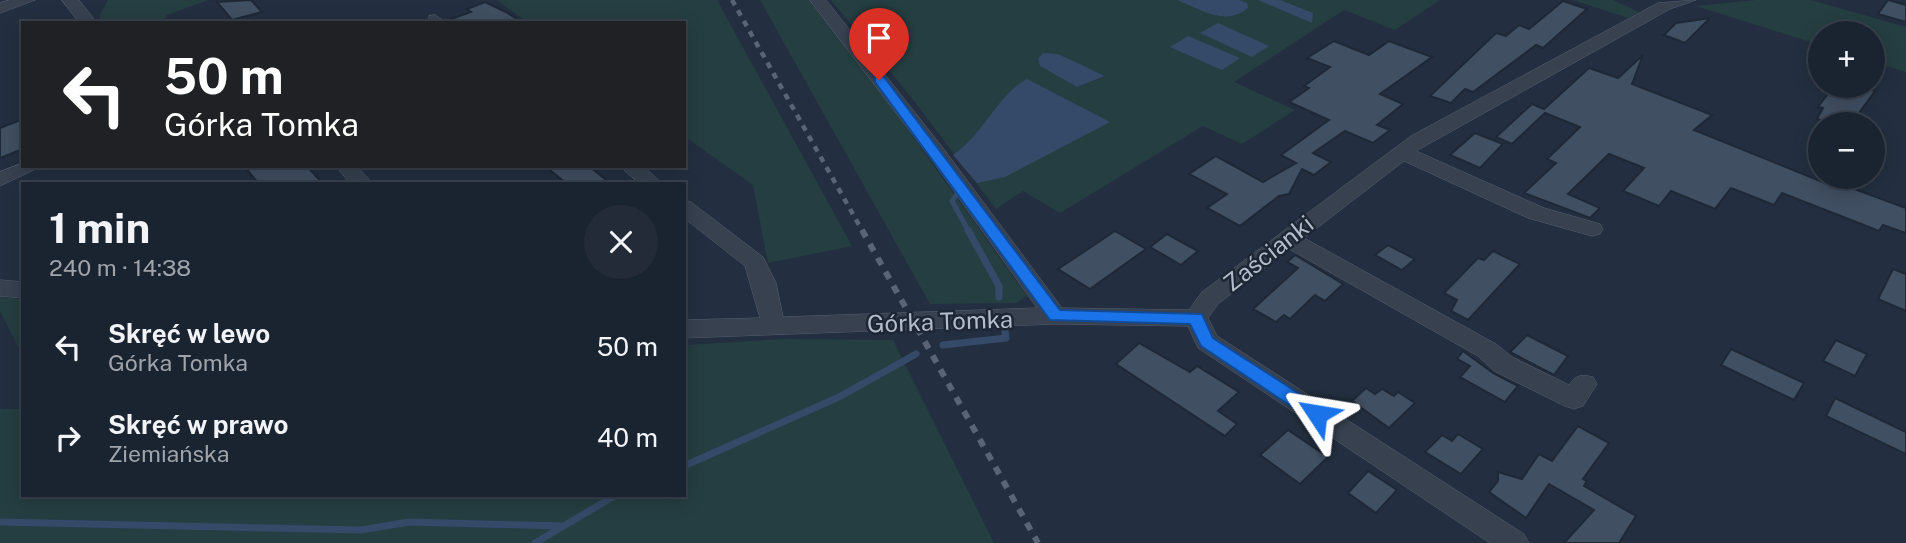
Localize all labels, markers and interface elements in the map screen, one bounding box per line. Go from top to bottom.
pin [849,8,909,80]
icon: arrive [860,19,898,57]
map controls [1808,21,1885,189]
button: + [1808,21,1885,98]
text: 50 m [164,47,284,105]
icon: left [49,49,140,140]
text: Górka Tomka [164,106,359,143]
button: − [1808,112,1885,189]
text: 1 min [49,203,150,252]
button: close [584,205,658,279]
street label: Zaścianki [1218,209,1318,297]
text: 240 m · 14:38 [49,254,191,281]
street label: Górka Tomka [866,304,1014,338]
text: Skręć w lewo [108,318,270,349]
icon: left [49,328,87,366]
text: 50 m [597,331,658,362]
text: Górka Tomka [108,349,248,376]
position arrow [1280,377,1354,451]
text: Skręć w prawo [108,409,288,440]
icon: right [49,419,87,457]
text: 40 m [597,422,658,453]
text: Ziemiańska [108,440,229,467]

